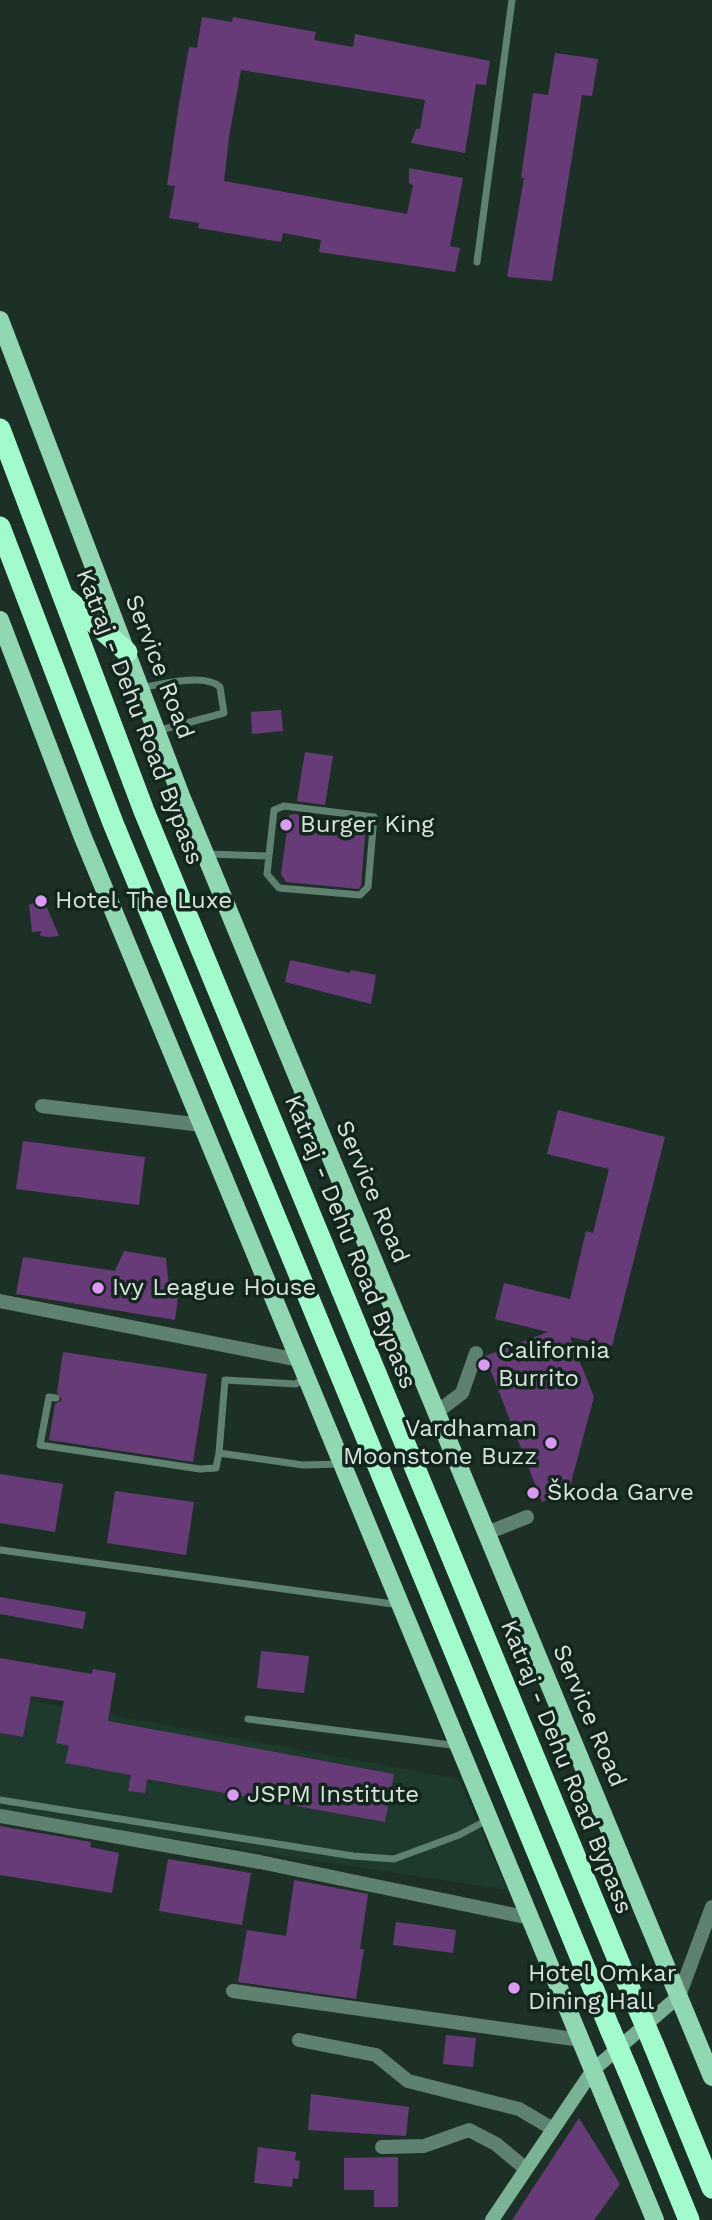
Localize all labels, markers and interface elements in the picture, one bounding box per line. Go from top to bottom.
street label: Katraj - Dehu Road Bypass [69,565,209,869]
street label: Service Road [118,591,200,743]
place label: Burger King [300,811,434,839]
marker: Burger King [278,817,294,833]
place label: Hotel The Luxe [55,887,232,915]
marker: Hotel The Luxe [33,893,49,909]
street label: Katraj - Dehu Road Bypass [278,1091,422,1393]
street label: Service Road [329,1116,415,1268]
place label: Ivy League House [112,1274,316,1302]
marker: Ivy League House [90,1280,106,1296]
place label: California Burrito [498,1337,610,1393]
marker: California Burrito [476,1357,492,1373]
place label: Vardhaman Moonstone Buzz [343,1415,537,1471]
marker: Vardhaman Moonstone Buzz [543,1435,559,1451]
place label: Škoda Garve [547,1479,694,1507]
marker: Škoda Garve [525,1485,541,1501]
street label: Katraj - Dehu Road Bypass [494,1616,638,1918]
street label: Service Road [546,1640,632,1792]
place label: JSPM Institute [247,1781,419,1809]
marker: JSPM Institute [225,1787,241,1803]
place label: Hotel Omkar Dining Hall [528,1960,676,2016]
marker: Hotel Omkar Dining Hall [506,1980,522,1996]

